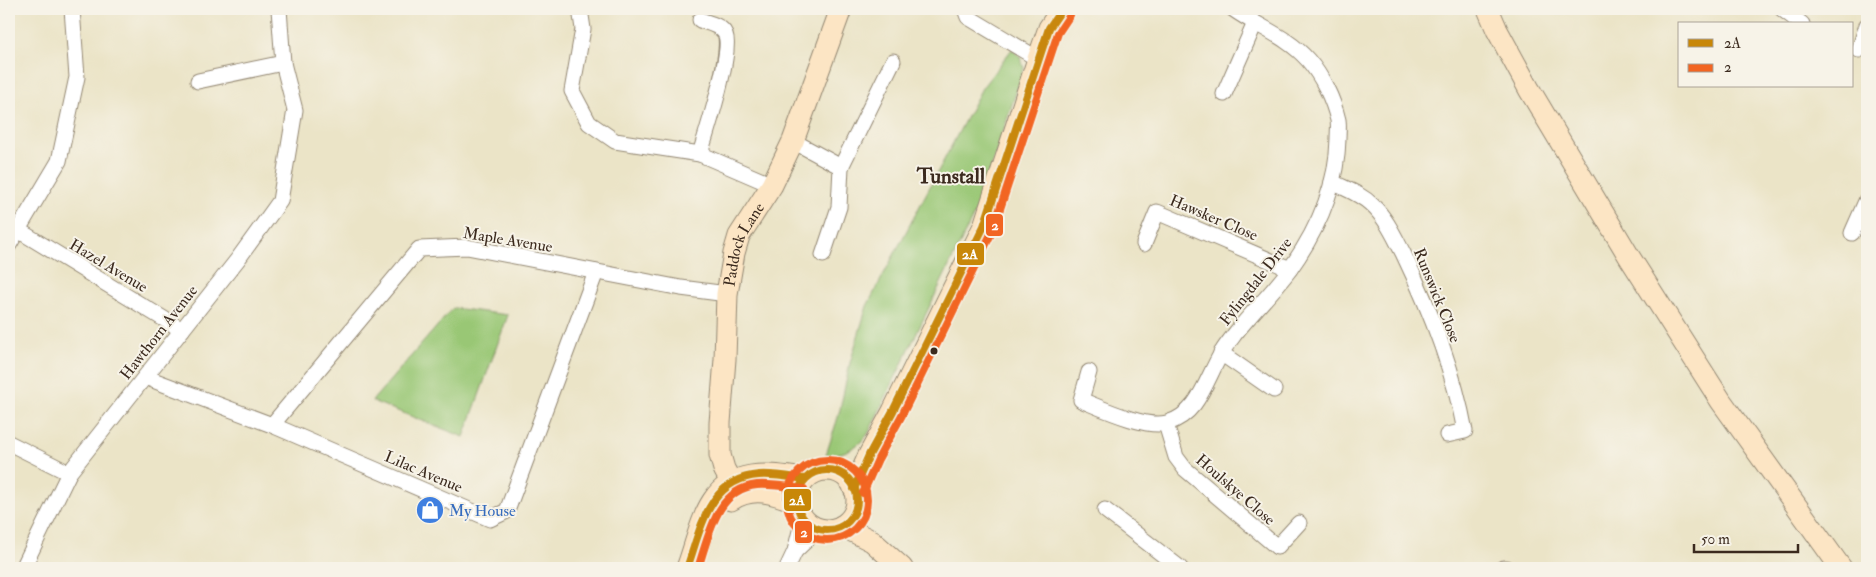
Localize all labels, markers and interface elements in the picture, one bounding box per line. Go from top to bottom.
legend [1678,22,1854,88]
text: 2A [1724,34,1742,53]
text: 2 [1724,58,1732,77]
district label: Tunstall [916,163,986,190]
street label: Hawsker Close [1166,190,1261,246]
street label: Paddock Lane [719,199,769,288]
line badge: 2 [985,213,1004,237]
text: 2 [991,217,999,234]
street label: Maple Avenue [461,223,554,258]
street label: Fylingdale Drive [1215,233,1297,330]
street label: Hazel Avenue [66,235,152,297]
line badge: 2A [956,242,985,266]
street label: Runswick Close [1409,245,1465,346]
text: 2A [962,246,978,263]
street label: Hawthorn Avenue [116,281,202,384]
unlabelled marker [929,346,939,356]
street label: Lilac Avenue [382,447,466,497]
street label: Houlskye Close [1192,450,1279,530]
line badge: 2A [783,488,812,512]
text: 2A [789,492,805,509]
shop icon: My House [415,495,445,525]
place label: My House [449,501,516,521]
line badge: 2 [794,520,813,544]
scale bar [1694,522,1797,554]
text: 2 [800,524,808,541]
text: 50 m [1701,530,1730,549]

